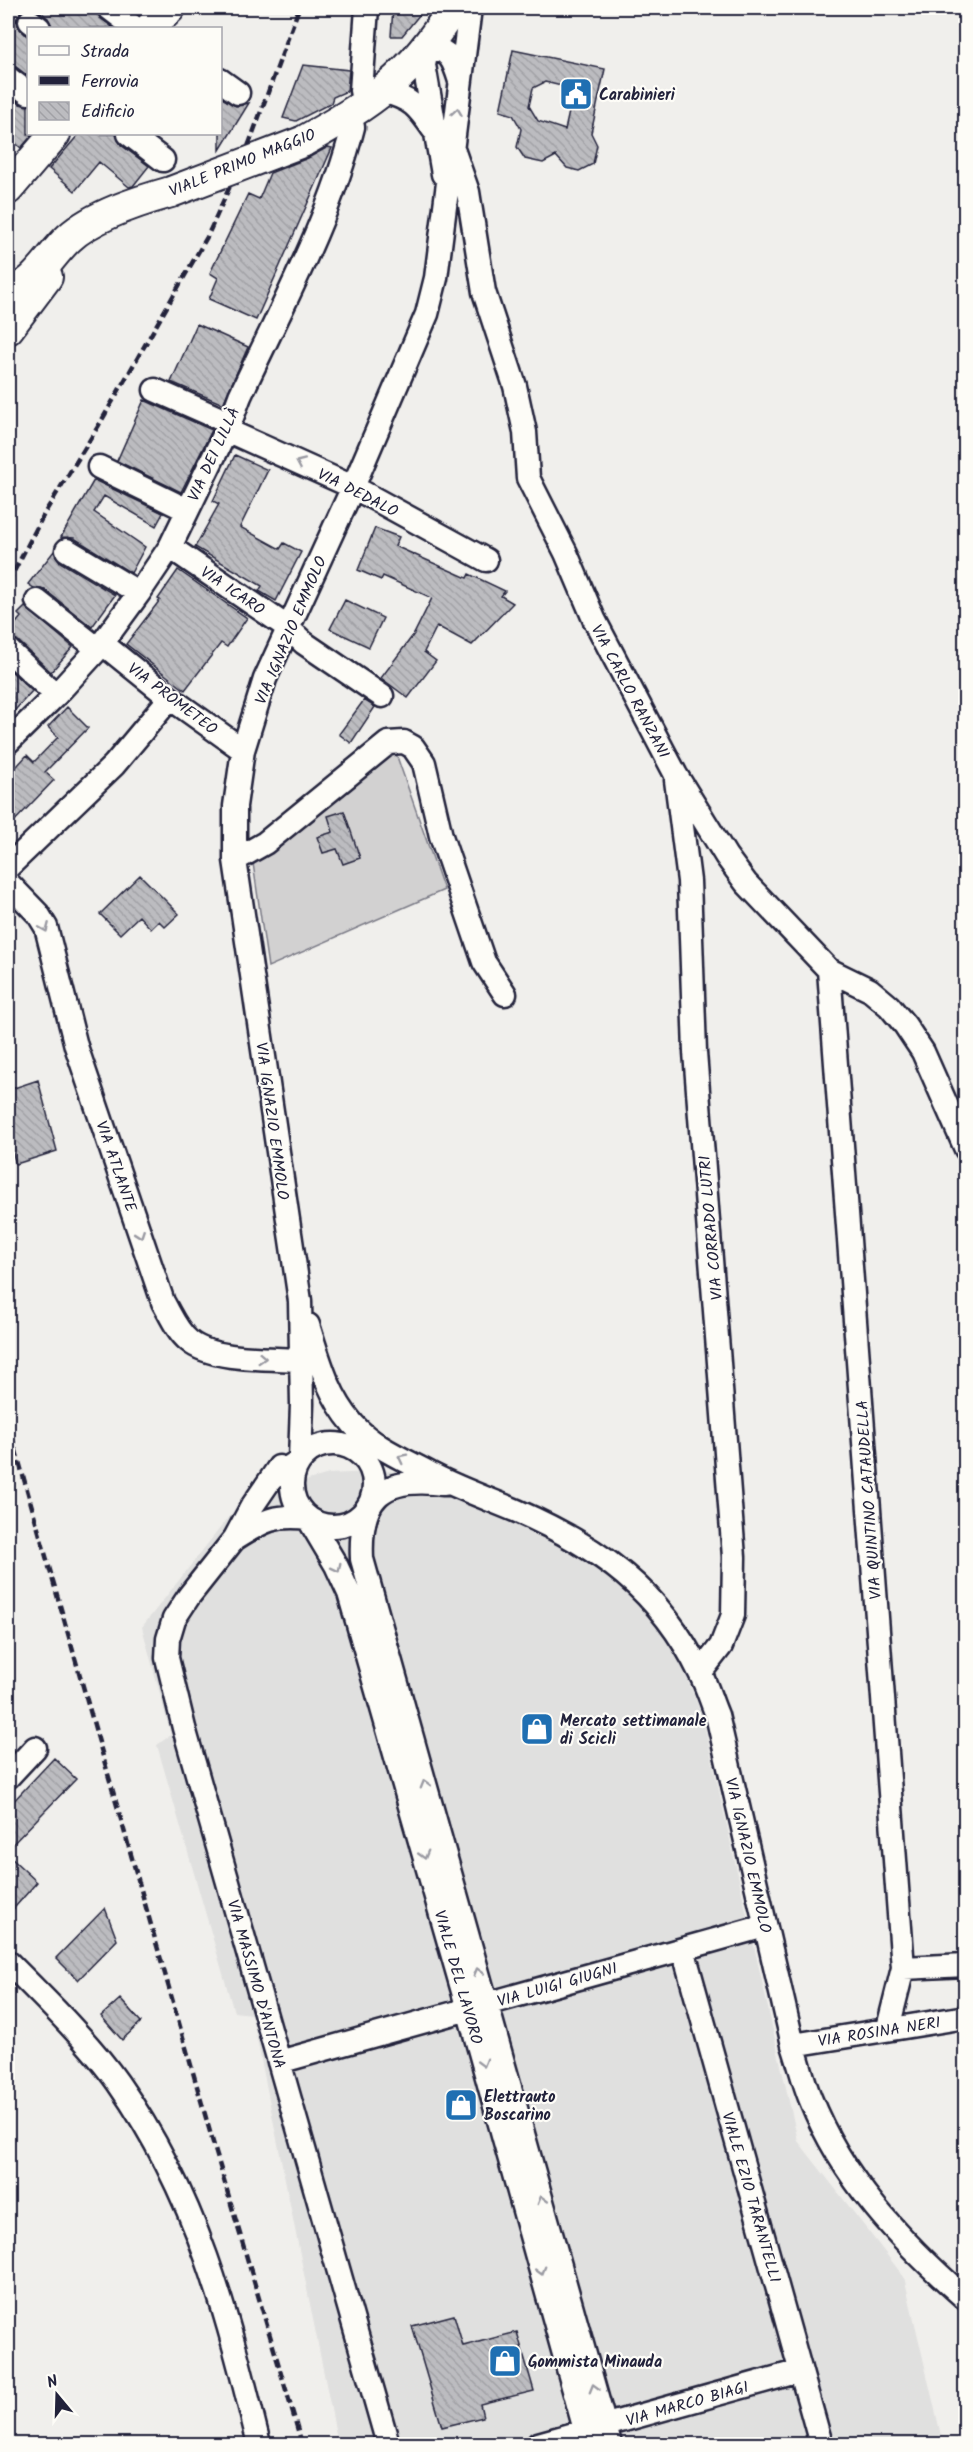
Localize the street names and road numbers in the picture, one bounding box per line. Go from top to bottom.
street label: VIALE PRIMO MAGGIO [165,122,320,204]
street label: VIA DEI LILLÀ [182,403,247,506]
street label: VIA DEDALO [312,462,402,525]
street label: VIA IGNAZIO EMMOLO [249,552,334,709]
street label: VIA ICARO [195,560,270,622]
street label: VIA CARLO RANZANI [584,620,676,763]
street label: VIA PROMETEO [122,657,223,742]
street label: VIA IGNAZIO EMMOLO [248,1041,295,1202]
street label: VIA ATLANTE [88,1117,143,1216]
street label: VIA CORRADO LUTRI [693,1154,730,1301]
street label: VIA QUINTINO CATAUDELLA [850,1399,889,1600]
street label: VIA IGNAZIO EMMOLO [717,1775,778,1936]
street label: VIA MASSIMO D'ANTONA [219,1897,292,2072]
street label: VIALE DEL LAVORO [426,1907,489,2048]
street label: VIA LUIGI GIUGNI [494,1956,620,2015]
street label: VIA ROSINA NERI [816,2010,942,2055]
street label: VIALE EZIO TARANTELLI [714,2109,787,2286]
street label: VIA MARCO BIAGI [623,2375,752,2434]

